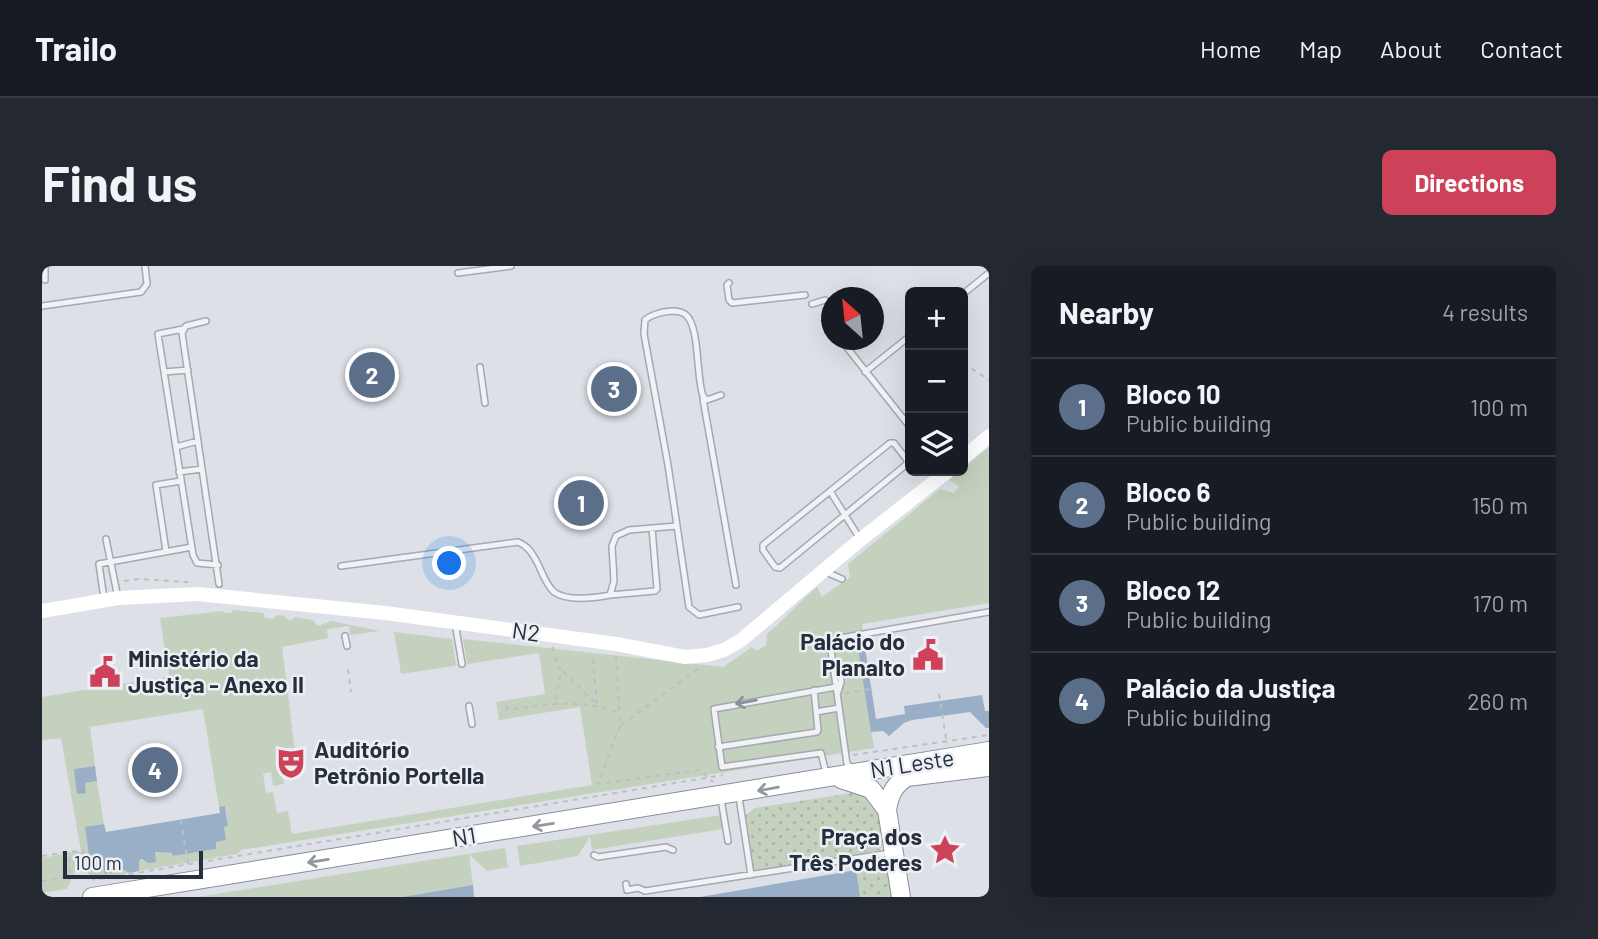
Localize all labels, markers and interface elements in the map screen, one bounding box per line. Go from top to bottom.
text: Trailo [35,28,117,68]
text: Home [1200,34,1261,63]
text: Map [1299,34,1342,63]
text: About [1380,34,1442,63]
text: Contact [1480,34,1563,63]
button: Directions [1382,150,1556,215]
text: Find us [42,153,197,212]
north arrow [821,287,884,350]
map controls [905,287,968,476]
button: + [905,287,968,350]
text: Nearby [1059,294,1154,330]
text: 4 results [1442,298,1528,326]
pin: 2 [349,349,395,401]
button: − [905,350,968,413]
pin: 3 [591,363,637,415]
text: Bloco 10 [1126,378,1220,409]
text: 1 [1078,393,1086,421]
text: 100 m [1470,393,1528,421]
text: Public building [1126,409,1271,437]
button: layers [905,413,968,476]
text: Bloco 6 [1126,476,1210,507]
pin: 1 [558,477,604,529]
text: 2 [1076,491,1088,519]
text: 150 m [1472,491,1528,519]
text: Public building [1126,507,1271,535]
your location [432,546,466,580]
text: Bloco 12 [1126,574,1220,605]
text: 3 [1076,589,1088,617]
text: 170 m [1472,589,1528,617]
text: Public building [1126,605,1271,633]
street label: N2 [510,615,542,647]
place label: Palácio do Planalto [800,627,905,681]
public building icon: Palácio do Planalto [911,638,945,672]
place label: Ministério da Justiça - Anexo II [128,644,304,698]
public building icon: Ministério da Justiça - Anexo II [88,655,122,689]
text: Palácio da Justiça [1126,672,1336,703]
text: 4 [1075,687,1089,715]
text: 260 m [1467,687,1528,715]
one-way arrow [735,695,758,709]
text: Public building [1126,703,1271,731]
place label: Auditório Petrônio Portella [314,735,484,789]
street label: N1 Leste [868,743,956,783]
pin: 4 [132,744,178,796]
theatre icon: Auditório Petrônio Portella [274,746,308,780]
one-way arrow [757,783,780,796]
one-way arrow [532,819,555,832]
street label: N1 [450,820,478,852]
place label: Praça dos Três Poderes [789,822,922,876]
place icon: Praça dos Três Poderes [928,833,962,867]
scale bar [63,848,203,880]
text: 100 m [74,851,122,874]
one-way arrow [307,855,330,868]

